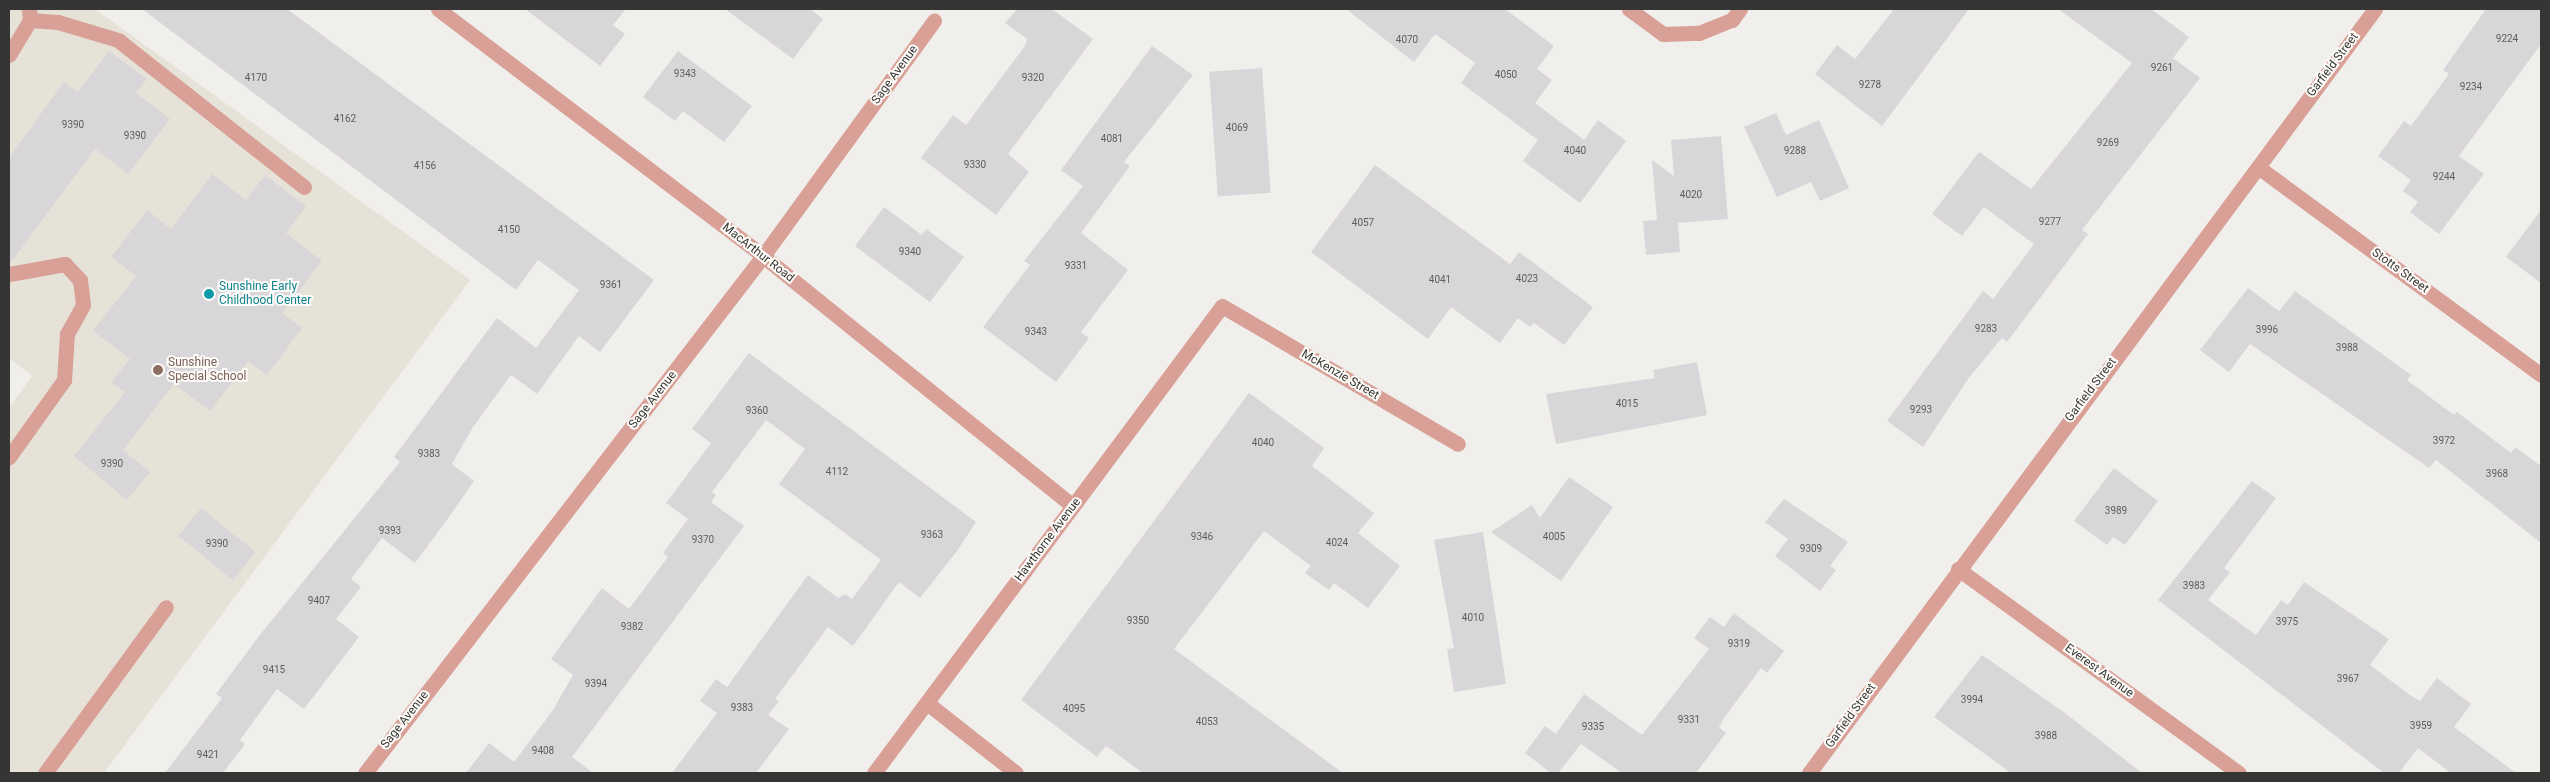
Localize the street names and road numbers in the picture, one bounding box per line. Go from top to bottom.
street label: Garfield Street [2304,30,2362,100]
street label: Sage Avenue [869,43,921,107]
street label: MacArthur Road [719,220,797,286]
street label: Stotts Street [2369,246,2431,296]
street label: McKenzie Street [1299,347,1381,403]
street label: Garfield Street [2062,355,2120,425]
street label: Sage Avenue [626,368,680,432]
street label: Hawthorne Avenue [1012,495,1084,585]
street label: Everest Avenue [2062,641,2136,701]
street label: Garfield Street [1823,681,1879,751]
street label: Sage Avenue [378,688,432,752]

